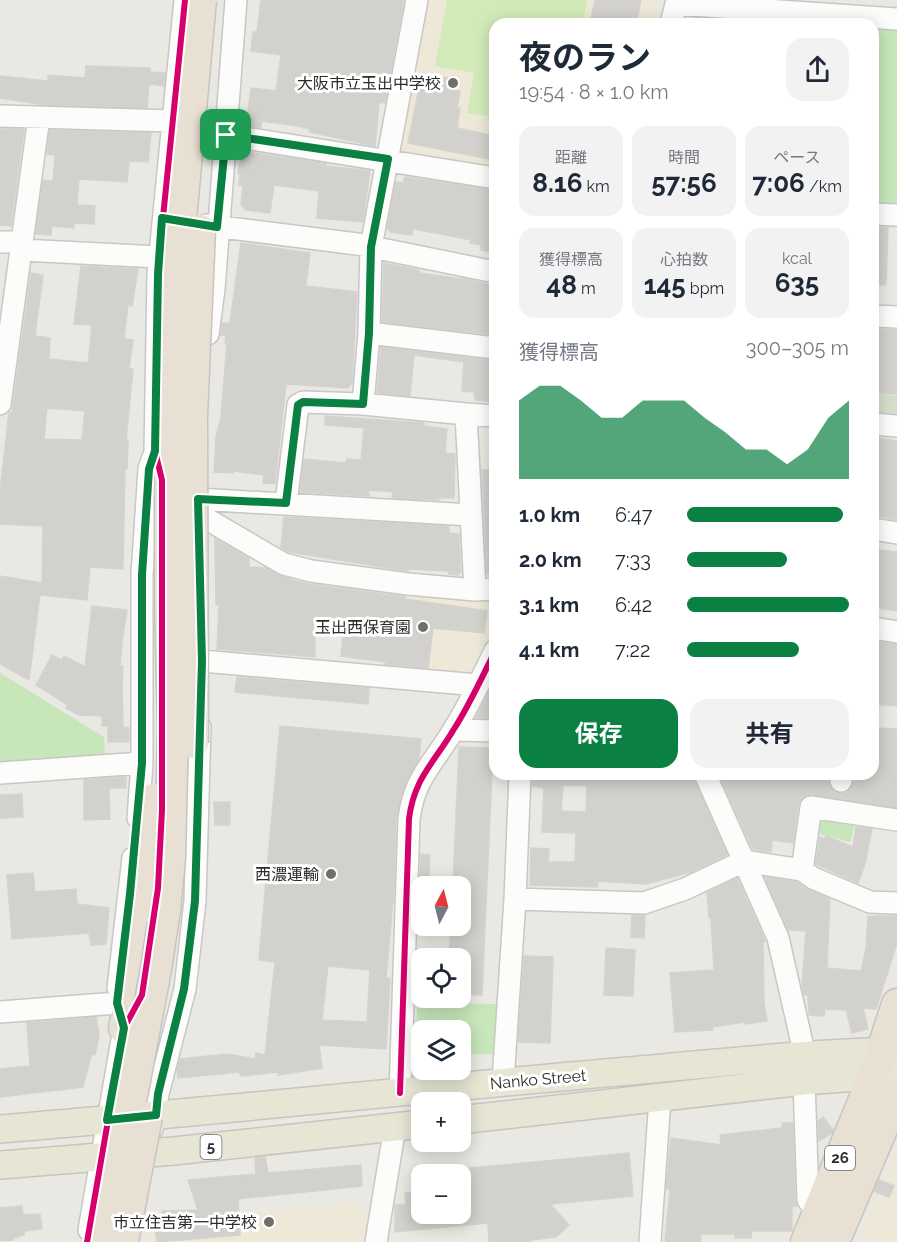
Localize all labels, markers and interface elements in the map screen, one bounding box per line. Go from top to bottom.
text: 夜のラン [519,38,651,77]
button: share [786,38,849,101]
place label: 大阪市立玉出中学校 [297,74,441,93]
marker: 大阪市立玉出中学校 [446,76,460,90]
text: 19:54 · 8 × 1.0 km [519,80,669,104]
pin [200,109,251,160]
icon: arrive [209,118,242,151]
text: 距離 [555,148,587,167]
text: 時間 [668,148,700,167]
text: ペース [773,148,821,167]
text: 8.16 [532,168,582,198]
text: 57:56 [651,168,717,198]
text: 7:06 [752,168,805,198]
text: km [582,177,610,196]
text: /km [805,177,842,196]
text: kcal [782,249,812,268]
text: 獲得標高 [539,250,603,269]
text: 心拍数 [660,250,708,269]
text: 635 [775,268,819,298]
text: 48 [546,270,577,300]
text: 145 [644,270,686,300]
text: m [577,279,596,298]
text: bpm [686,279,724,298]
text: 300–305 m [746,336,849,360]
text: 獲得標高 [519,340,599,364]
text: 1.0 km [519,503,580,527]
text: 6:47 [615,503,652,527]
text: 2.0 km [519,548,582,572]
text: 7:33 [615,548,651,572]
text: 3.1 km [519,593,579,617]
text: 6:42 [615,593,652,617]
place label: 玉出西保育園 [315,618,411,637]
marker: 玉出西保育園 [416,620,430,634]
text: 4.1 km [519,638,579,662]
text: 7:22 [615,638,650,662]
button: 保存 [519,699,678,768]
button: 共有 [690,699,849,768]
place label: 西濃運輸 [255,865,319,884]
marker: 西濃運輸 [324,867,338,881]
north arrow [411,876,471,936]
map controls [411,876,471,1224]
button: locate [411,948,471,1008]
button: layers [411,1020,471,1080]
street label: Nanko Street [489,1066,587,1093]
button: + [411,1092,471,1152]
road number: 5 [200,1135,222,1159]
road number: 26 [825,1146,855,1170]
button: − [411,1164,471,1224]
place label: 市立住吉第一中学校 [113,1213,257,1232]
marker: 市立住吉第一中学校 [262,1215,276,1229]

